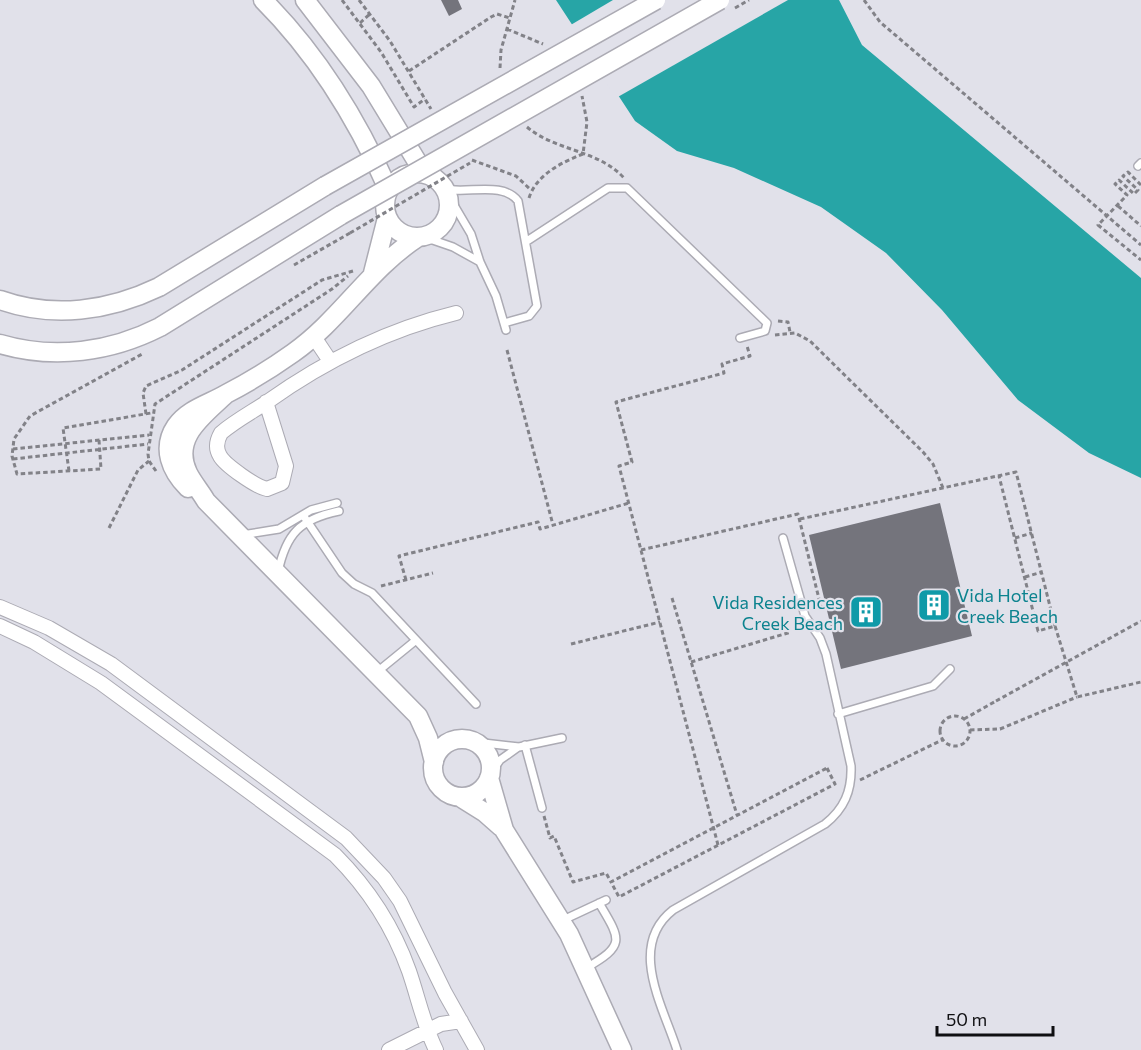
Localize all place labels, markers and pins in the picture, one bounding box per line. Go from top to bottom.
place label: Vida Hotel Creek Beach [957,584,1058,627]
building icon: Vida Hotel Creek Beach [916,587,952,623]
place label: Vida Residences Creek Beach [712,591,843,634]
building icon: Vida Residences Creek Beach [848,594,884,630]

